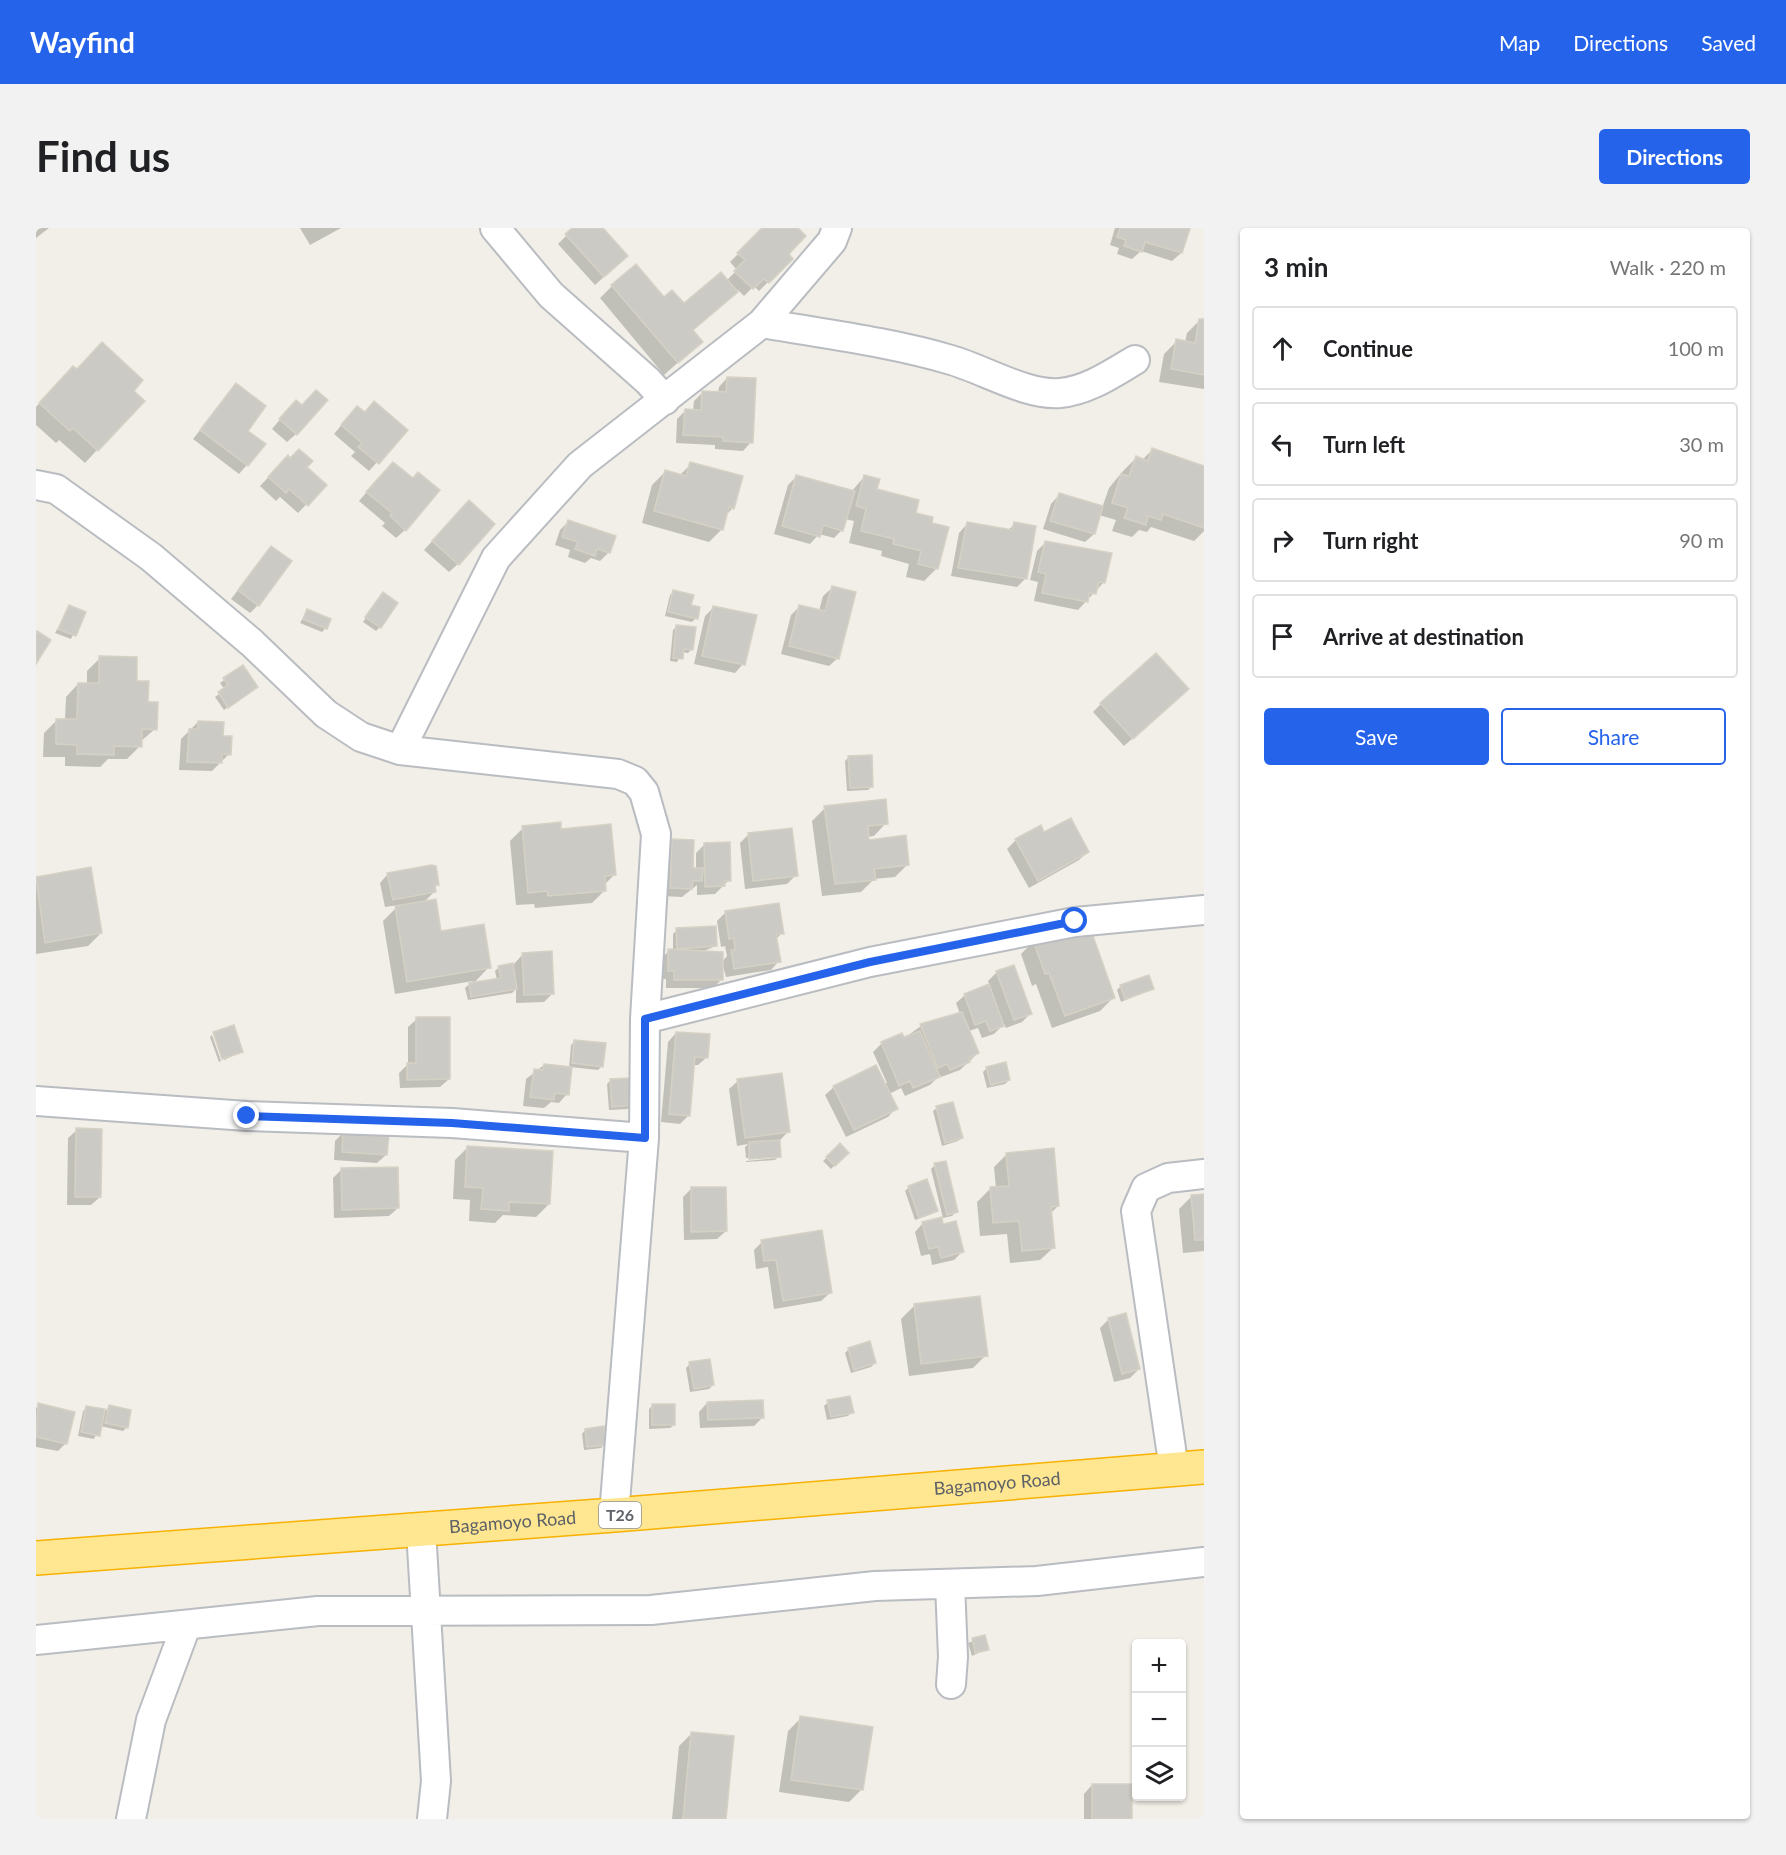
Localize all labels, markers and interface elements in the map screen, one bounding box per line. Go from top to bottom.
text: Wayfind [30,25,135,59]
text: Map [1499,30,1540,55]
text: Directions [1573,30,1668,55]
text: Saved [1701,30,1756,55]
button: Directions [1599,129,1750,184]
text: Find us [36,131,170,181]
text: 3 min [1264,251,1328,283]
text: Walk · 220 m [1610,255,1726,279]
icon: ahead [1266,332,1299,365]
text: Continue [1323,335,1413,362]
text: 100 m [1668,336,1724,360]
icon: left [1266,428,1299,461]
text: Turn left [1323,431,1405,458]
text: 30 m [1679,432,1724,456]
icon: right [1266,524,1299,557]
text: Turn right [1323,527,1418,554]
text: 90 m [1679,528,1724,552]
icon: arrive [1266,620,1299,653]
text: Arrive at destination [1323,623,1524,650]
button: Save [1264,708,1489,765]
button: Share [1501,708,1726,765]
route start [1061,907,1087,933]
route end [233,1102,259,1128]
street label: Bagamoyo Road [933,1467,1061,1499]
road number: T26 [599,1502,641,1528]
street label: Bagamoyo Road [448,1506,577,1537]
map controls [1132,1639,1186,1801]
button: + [1132,1639,1186,1693]
button: − [1132,1693,1186,1747]
button: layers [1132,1747,1186,1801]

